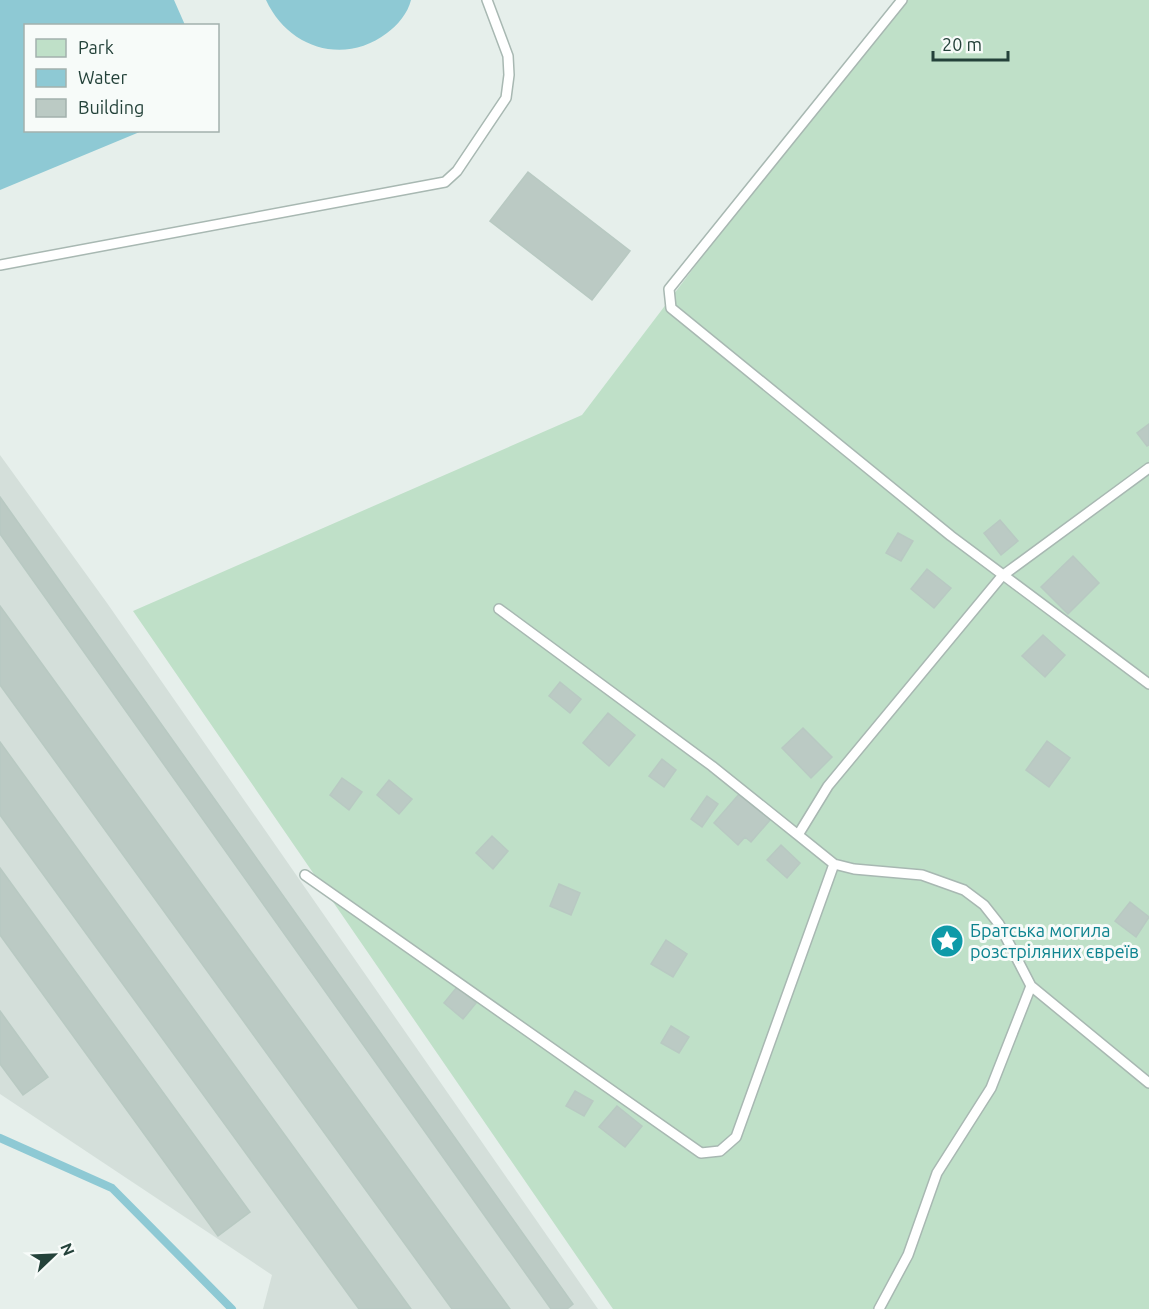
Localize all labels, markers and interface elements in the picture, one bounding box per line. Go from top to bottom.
legend [24,24,219,132]
scale bar [933,24,1008,62]
text: 20 m [942,34,982,54]
text: Park [78,37,114,57]
text: Water [78,67,128,87]
text: Building [78,97,144,117]
place label: Братська могила розстріляних євреїв [970,920,1139,961]
place icon: Братська могила розстріляних євреїв [929,923,965,959]
north arrow [24,1225,84,1285]
text: N [57,1240,78,1258]

